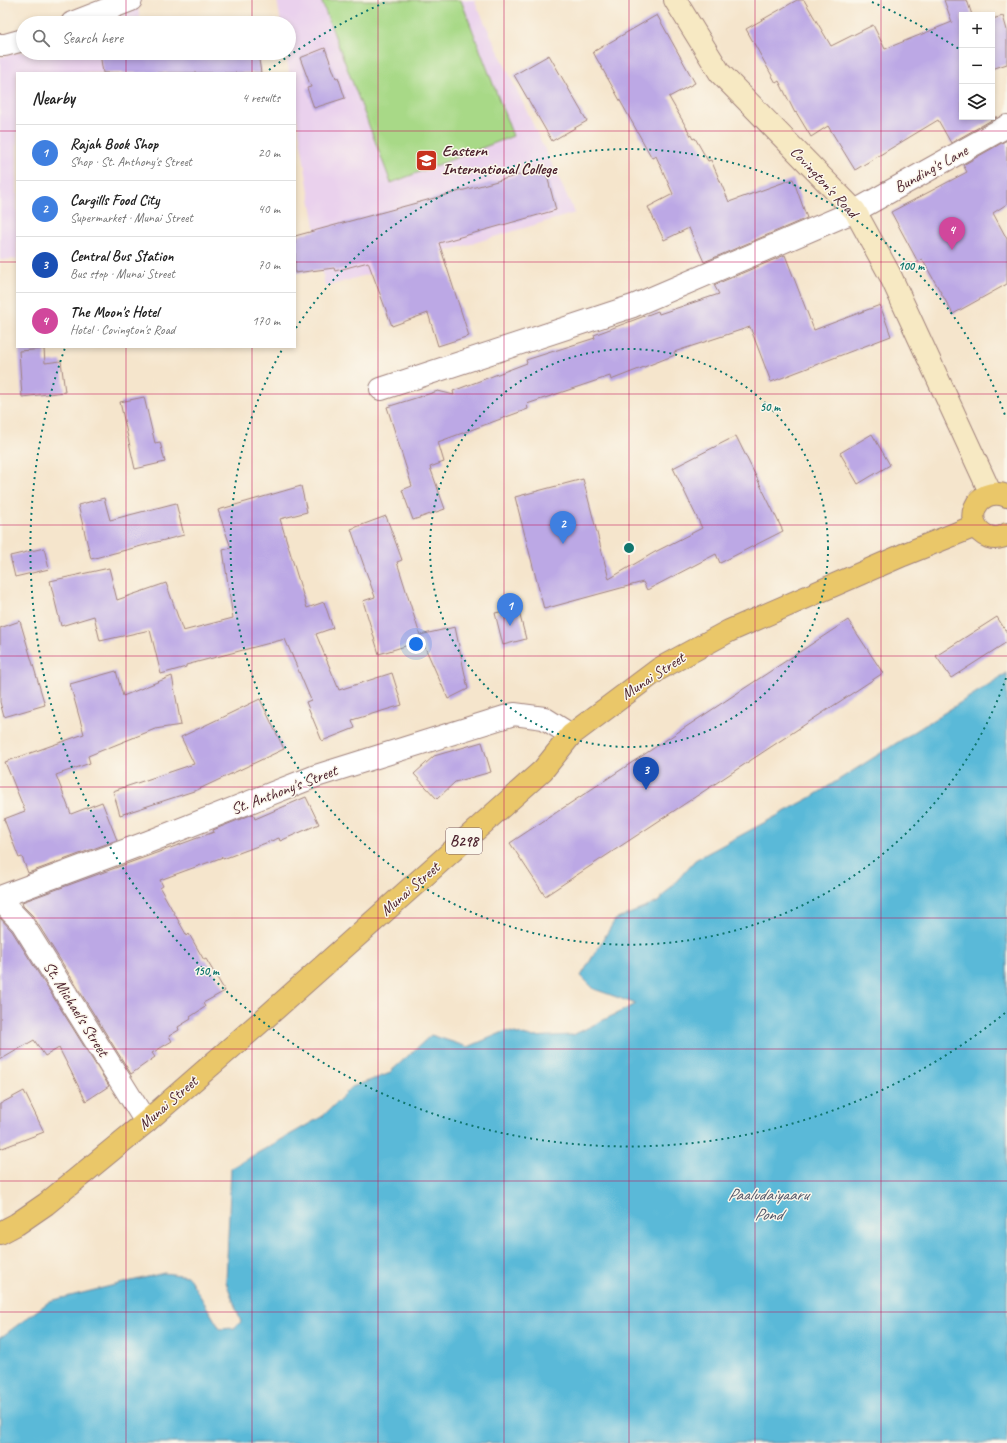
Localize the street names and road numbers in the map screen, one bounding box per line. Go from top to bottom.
street label: Bunding's Lane [891,140,973,197]
street label: Covington's Road [786,142,864,224]
street label: Munai Street [617,647,690,704]
street label: St. Anthony's Street [228,760,341,819]
road number: B298 [446,828,482,854]
street label: Munai Street [376,857,445,920]
street label: St. Michael's Street [39,958,114,1062]
street label: Munai Street [134,1071,203,1134]

